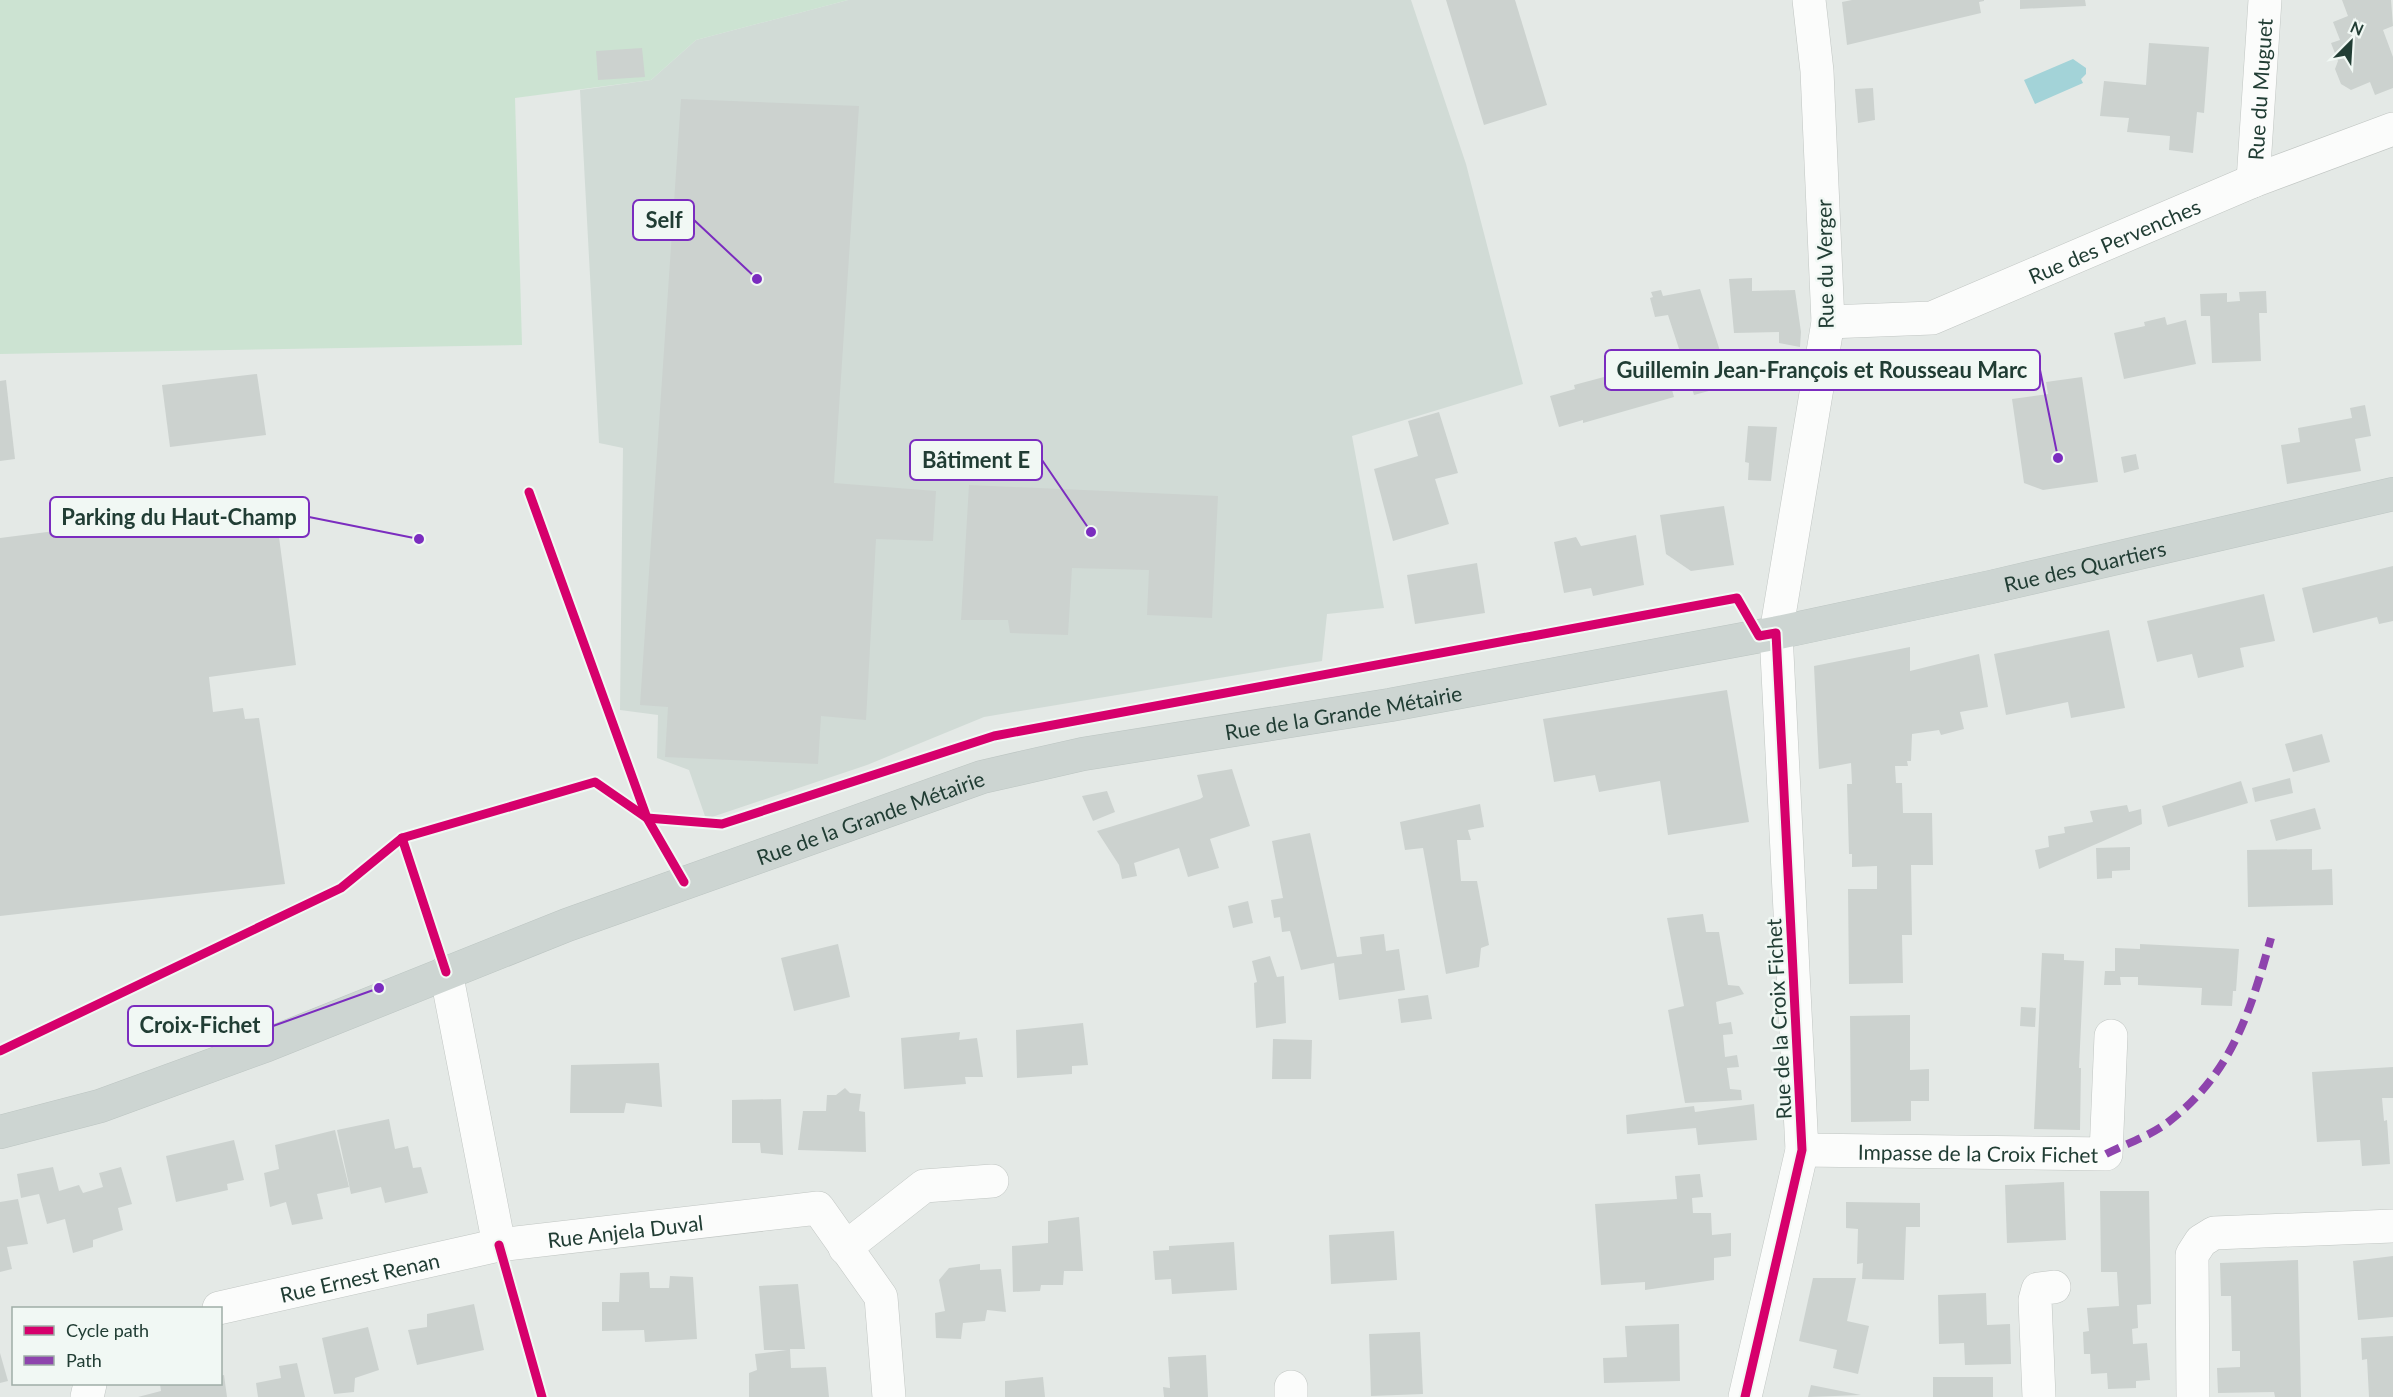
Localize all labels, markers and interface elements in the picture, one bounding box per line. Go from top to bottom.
north arrow [2321,12,2381,72]
street label: Rue du Muguet [2242,17,2276,161]
text: N [2348,17,2367,39]
street label: Rue des Pervenches [2024,193,2204,288]
street label: Rue du Verger [1810,199,1838,329]
callout: Self [633,200,694,240]
text: Self [645,206,683,233]
callout: Guillemin Jean-François et Rousseau Marc [1605,350,2040,390]
text: Guillemin Jean-François et Rousseau Marc [1617,356,2028,383]
callout: Bâtiment E [910,440,1042,480]
text: Bâtiment E [922,446,1030,473]
callout: Parking du Haut-Champ [50,497,309,537]
text: Parking du Haut-Champ [61,503,297,530]
street label: Rue des Quartiers [2001,534,2168,596]
street label: Rue de la Grande Métairie [1223,679,1464,744]
street label: Rue de la Grande Métairie [753,765,987,869]
street label: Rue de la Croix Fichet [1760,918,1796,1120]
callout: Croix-Fichet [128,1006,273,1046]
text: Croix-Fichet [140,1011,261,1038]
street label: Impasse de la Croix Fichet [1858,1138,2099,1166]
street label: Rue Anjela Duval [546,1209,704,1252]
street label: Rue Ernest Renan [277,1246,442,1306]
legend [12,1307,222,1385]
text: Cycle path [66,1319,149,1341]
text: Path [66,1349,102,1371]

